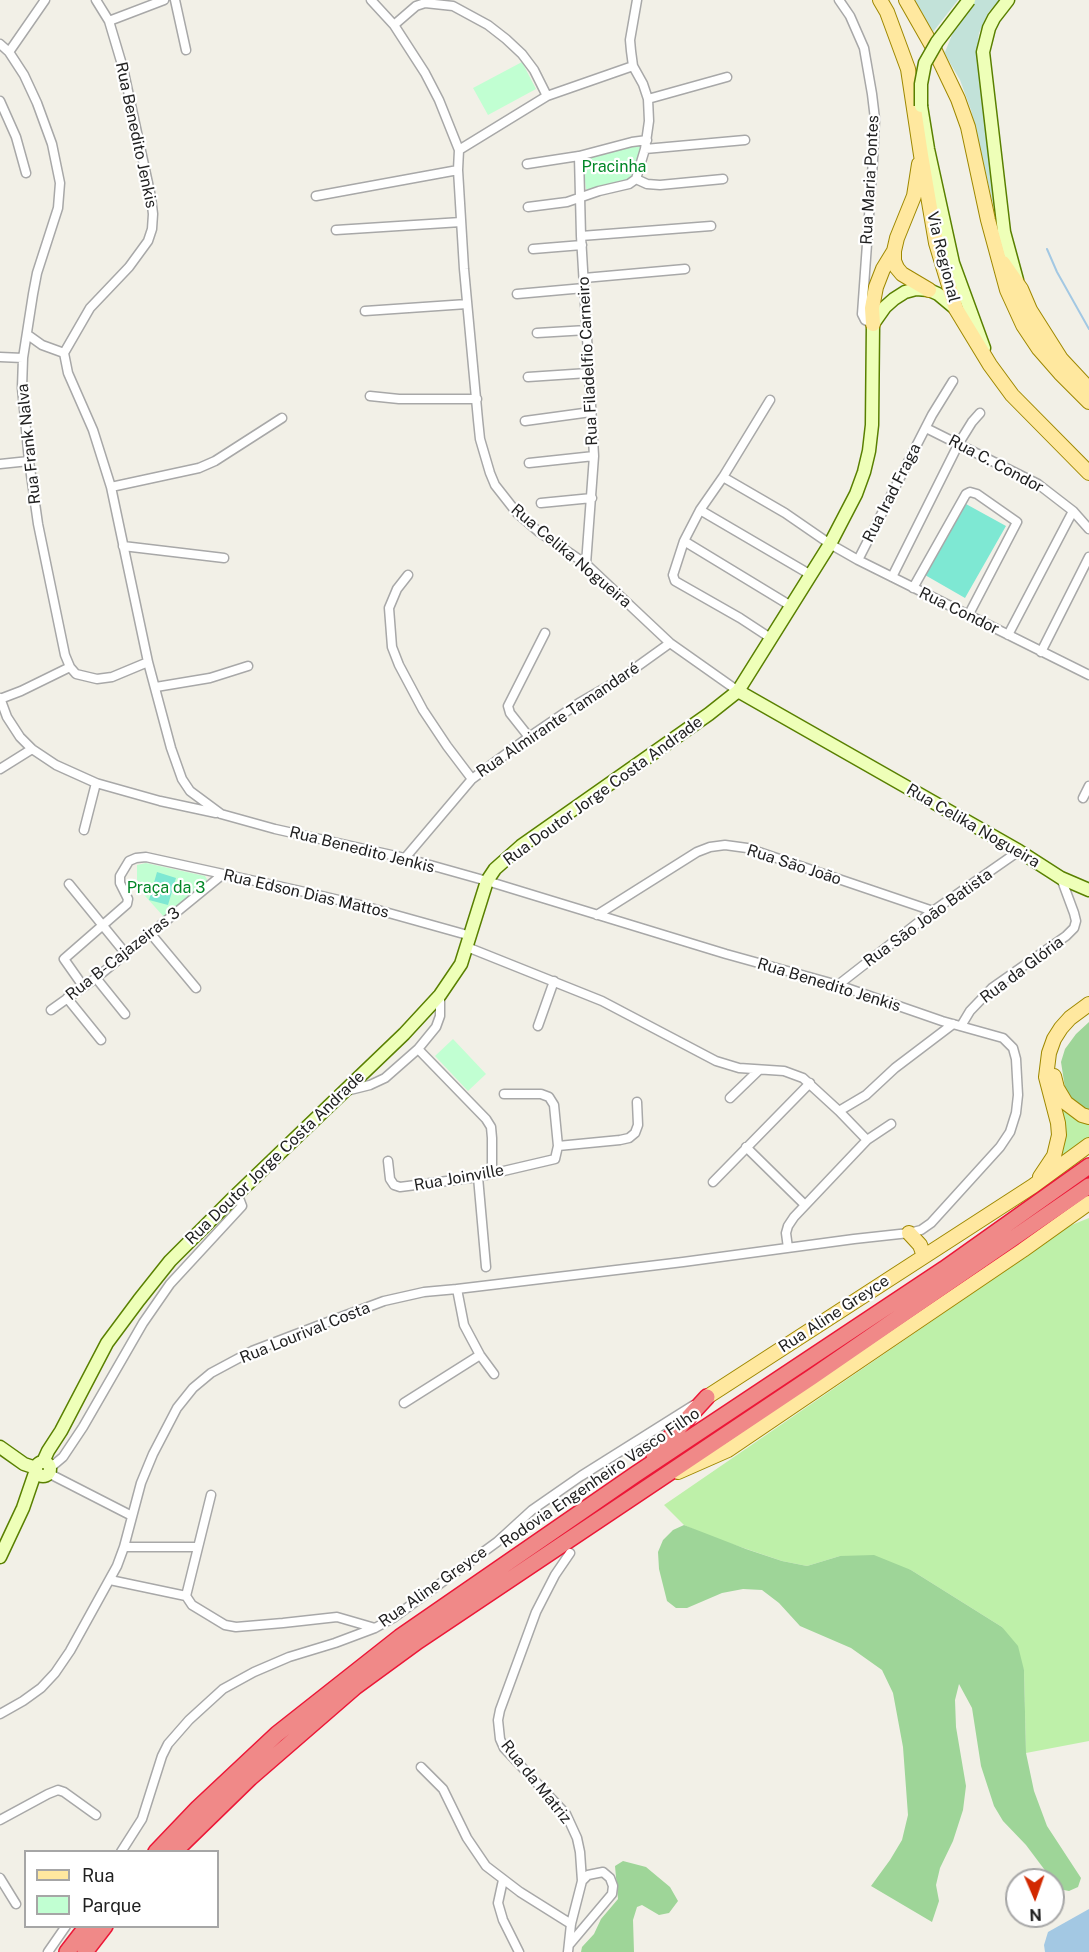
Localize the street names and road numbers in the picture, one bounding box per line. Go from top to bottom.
street label: Rua Benedito Jenkis [111,60,161,210]
street label: Rua Maria Pontes [857,115,883,245]
street label: Via Regional [922,210,964,304]
street label: Rua Filadelfio Carneiro [574,276,602,446]
street label: Rua Frank Nalva [13,383,45,505]
street label: Rua C. Condor [945,431,1047,497]
street label: Rua Irad Fraga [859,440,925,546]
street label: Rua Celika Nogueira [507,500,635,612]
street label: Rua Condor [916,583,1002,639]
street label: Rua Almirante Tamandaré [473,658,643,782]
street label: Rua Doutor Jorge Costa Andrade [500,712,706,870]
street label: Rua Celika Nogueira [903,780,1043,872]
street label: Rua Benedito Jenkis [287,823,437,877]
street label: Rua São João [744,841,844,889]
street label: Rua São João Batista [860,865,996,971]
street label: Rua Edson Dias Mattos [221,866,391,922]
street label: Rua B-Cajazeiras 3 [62,903,184,1005]
street label: Rua da Glória [977,932,1067,1008]
street label: Rua Benedito Jenkis [755,954,903,1016]
street label: Rua Doutor Jorge Costa Andrade [181,1067,369,1249]
street label: Rua Joinville [412,1161,506,1195]
street label: Rua Aline Greyce [775,1271,893,1357]
street label: Rua Lourival Costa [237,1298,373,1368]
street label: Rodovia Engenheiro Vasco Filho [497,1404,703,1552]
street label: Rua Aline Greyce [375,1542,491,1632]
street label: Rua da Matriz [497,1736,575,1828]

